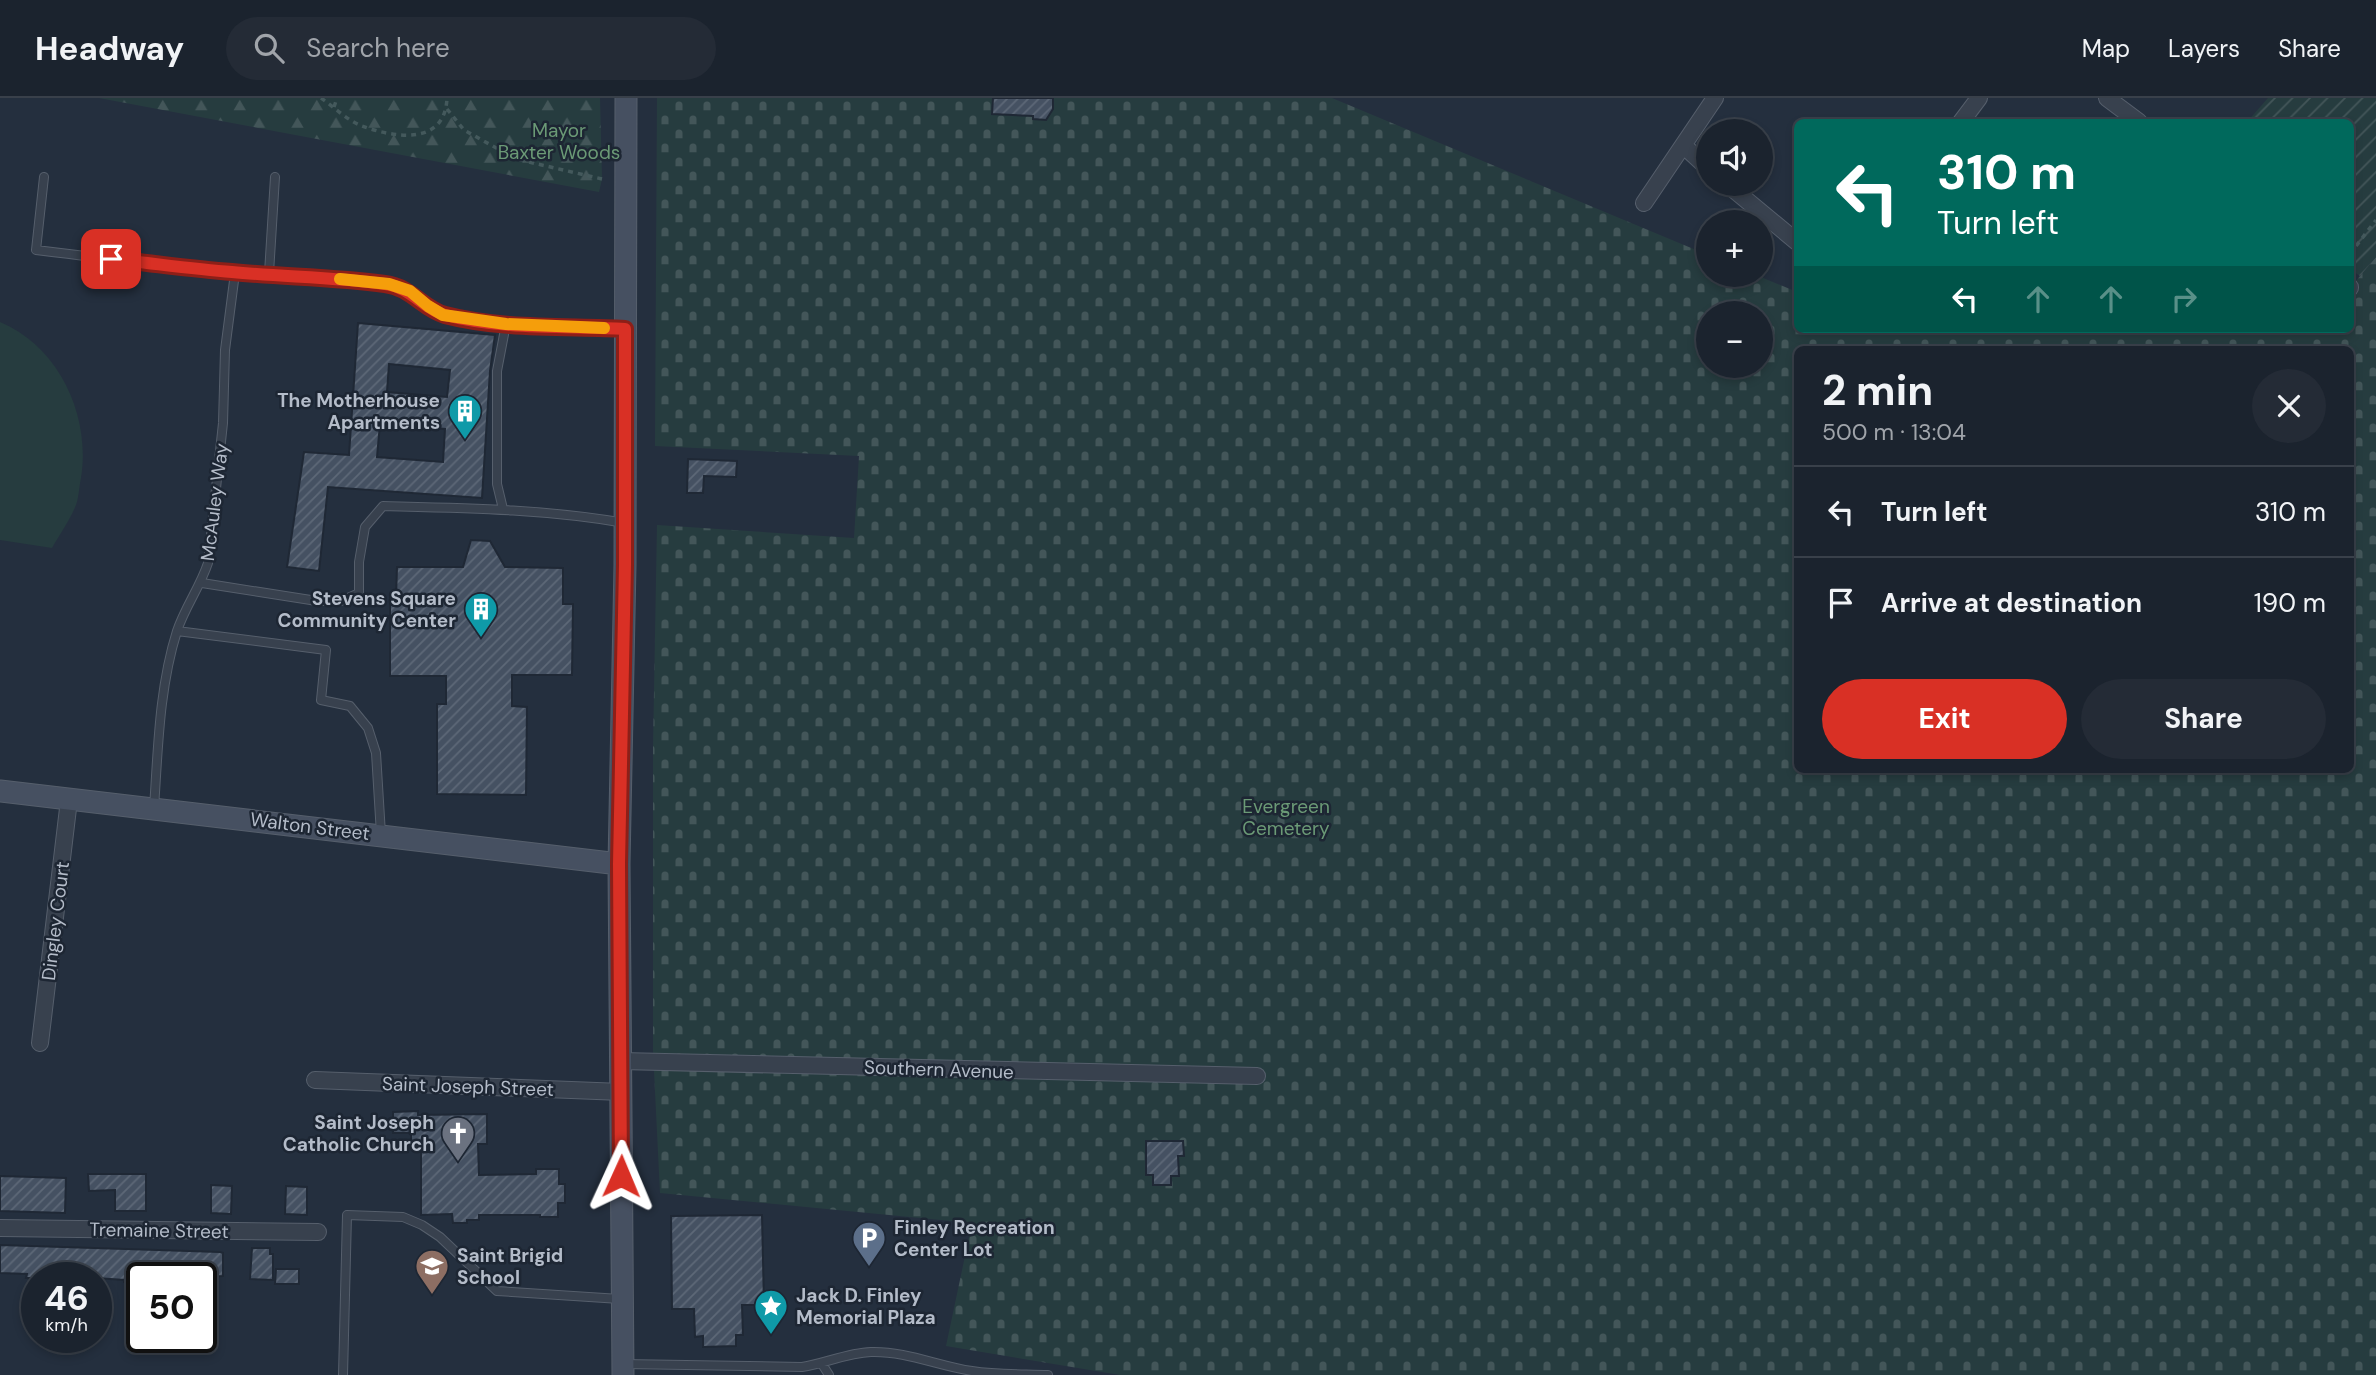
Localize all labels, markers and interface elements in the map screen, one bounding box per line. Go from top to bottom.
search box [226,17,716,80]
text: Headway [35,27,184,70]
icon: search [250,29,288,67]
text: Search here [306,31,450,65]
text: Map [2082,33,2130,64]
text: Layers [2168,33,2240,64]
text: Share [2278,33,2341,64]
park label: Mayor Baxter Woods [498,118,620,165]
map controls [1696,119,1773,378]
button: sound [1696,119,1773,196]
text: 310 m [1937,140,2076,204]
icon: left [1822,147,1913,238]
text: Turn left [1937,202,2059,244]
button: + [1696,210,1773,287]
pin [81,229,141,289]
icon: arrive [92,240,130,278]
icon: left [1946,280,1984,318]
icon: ahead [2019,280,2057,318]
icon: ahead [2092,280,2130,318]
icon: right [2165,280,2203,318]
button: − [1696,301,1773,378]
text: 2 min [1822,363,1933,418]
button: close [2252,369,2326,443]
place label: The Motherhouse Apartments [277,388,440,435]
building icon: The Motherhouse Apartments [446,392,484,441]
text: 500 m · 13:04 [1822,417,1966,447]
street label: McAuley Way [195,441,234,562]
icon: left [1822,493,1860,531]
text: Turn left [1881,495,1988,529]
text: 310 m [2255,495,2326,529]
icon: arrive [1822,584,1860,622]
place label: Stevens Square Community Center [277,586,456,633]
text: Arrive at destination [1881,586,2142,620]
text: 190 m [2254,586,2326,620]
building icon: Stevens Square Community Center [462,590,500,639]
button: Exit [1822,679,2067,759]
button: Share [2081,679,2326,759]
park label: Evergreen Cemetery [1242,794,1330,841]
street label: Walton Street [249,807,371,846]
street label: Dingley Court [36,860,75,982]
street label: Southern Avenue [864,1054,1014,1085]
street label: Saint Joseph Street [382,1071,554,1102]
place label: Saint Joseph Catholic Church [283,1110,434,1157]
church icon: Saint Joseph Catholic Church [439,1114,477,1163]
position arrow [584,1139,658,1213]
place label: Finley Recreation Center Lot [894,1215,1055,1262]
street label: Tremaine Street [89,1217,229,1244]
parking icon: Finley Recreation Center Lot [850,1219,888,1268]
place label: Saint Brigid School [457,1243,563,1290]
school or university icon: Saint Brigid School [413,1247,451,1296]
speed limit sign: 50 [126,1262,217,1353]
text: 46 [44,1275,89,1321]
place label: Jack D. Finley Memorial Plaza [796,1283,936,1330]
place icon: Jack D. Finley Memorial Plaza [752,1287,790,1336]
text: km/h [45,1313,88,1337]

